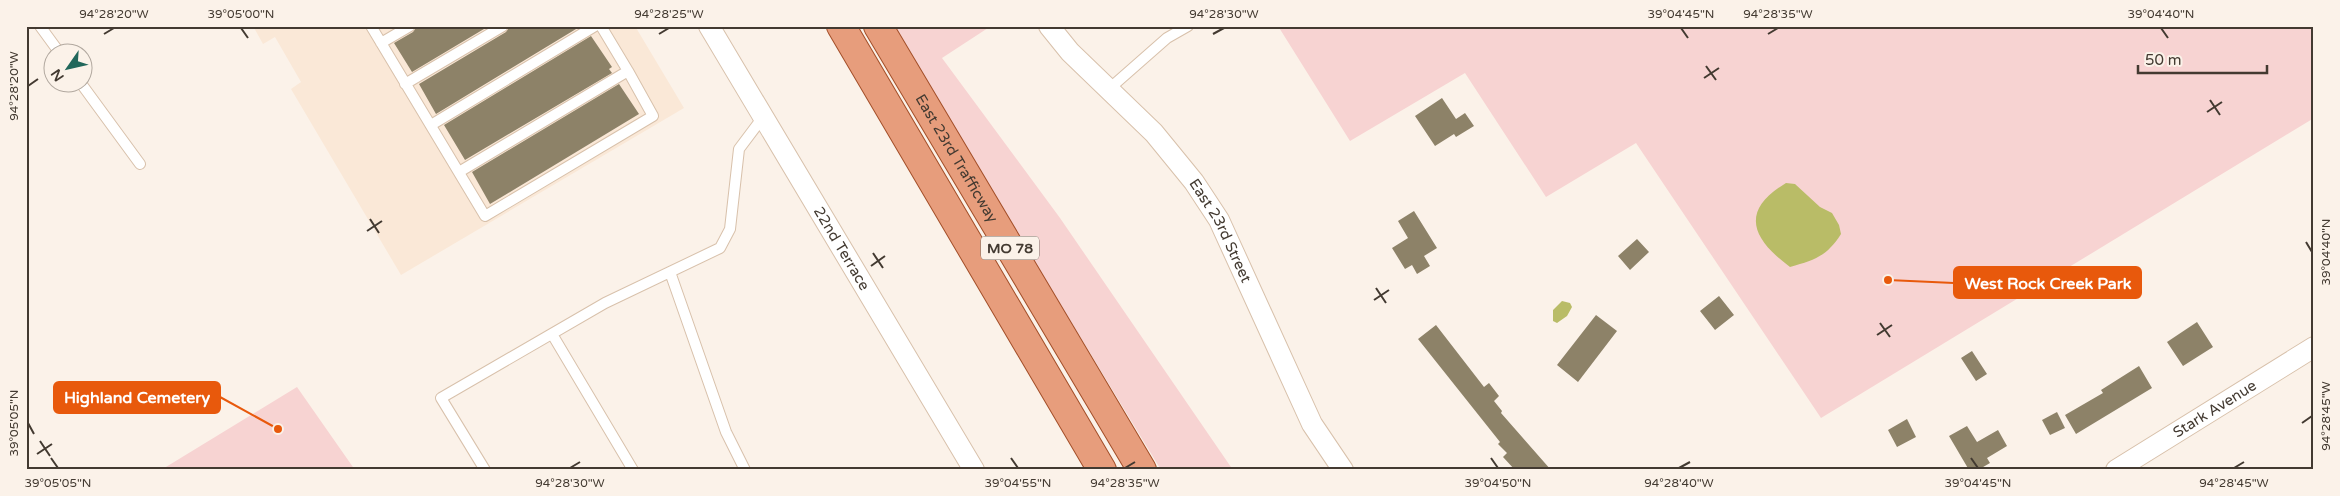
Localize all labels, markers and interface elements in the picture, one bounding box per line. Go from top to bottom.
text: 94°28'20"W [79,7,149,21]
text: 39°05'00"N [208,7,275,21]
text: 94°28'25"W [634,7,704,21]
text: 94°28'30"W [1189,7,1259,21]
text: 39°04'45"N [1648,7,1715,21]
text: 94°28'35"W [1743,7,1813,21]
text: 39°04'40"N [2128,7,2195,21]
north arrow [42,42,92,92]
scale bar [2138,42,2266,74]
text: 94°28'20"W [7,51,21,121]
text: 50 m [2145,51,2182,69]
text: N [47,66,68,84]
street label: East 23rd Trafficway [912,91,1002,226]
street label: East 23rd Street [1185,175,1255,286]
street label: 22nd Terrace [810,203,874,294]
text: 39°04'40"N [2319,219,2333,286]
road number: MO 78 [981,237,1039,260]
callout: West Rock Creek Park [1954,267,2141,298]
text: West Rock Creek Park [1965,274,2132,294]
street label: Stark Avenue [2170,376,2259,441]
text: 94°28'45"W [2319,381,2333,451]
callout: Highland Cemetery [54,382,220,413]
text: Highland Cemetery [64,388,210,408]
text: 39°05'05"N [7,390,21,457]
text: 39°05'05"N [25,476,92,490]
text: 94°28'30"W [535,476,605,490]
text: 39°04'55"N [985,476,1052,490]
text: 94°28'35"W [1090,476,1160,490]
text: 39°04'50"N [1465,476,1532,490]
text: 94°28'40"W [1644,476,1714,490]
text: 39°04'45"N [1945,476,2012,490]
text: 94°28'45"W [2199,476,2269,490]

